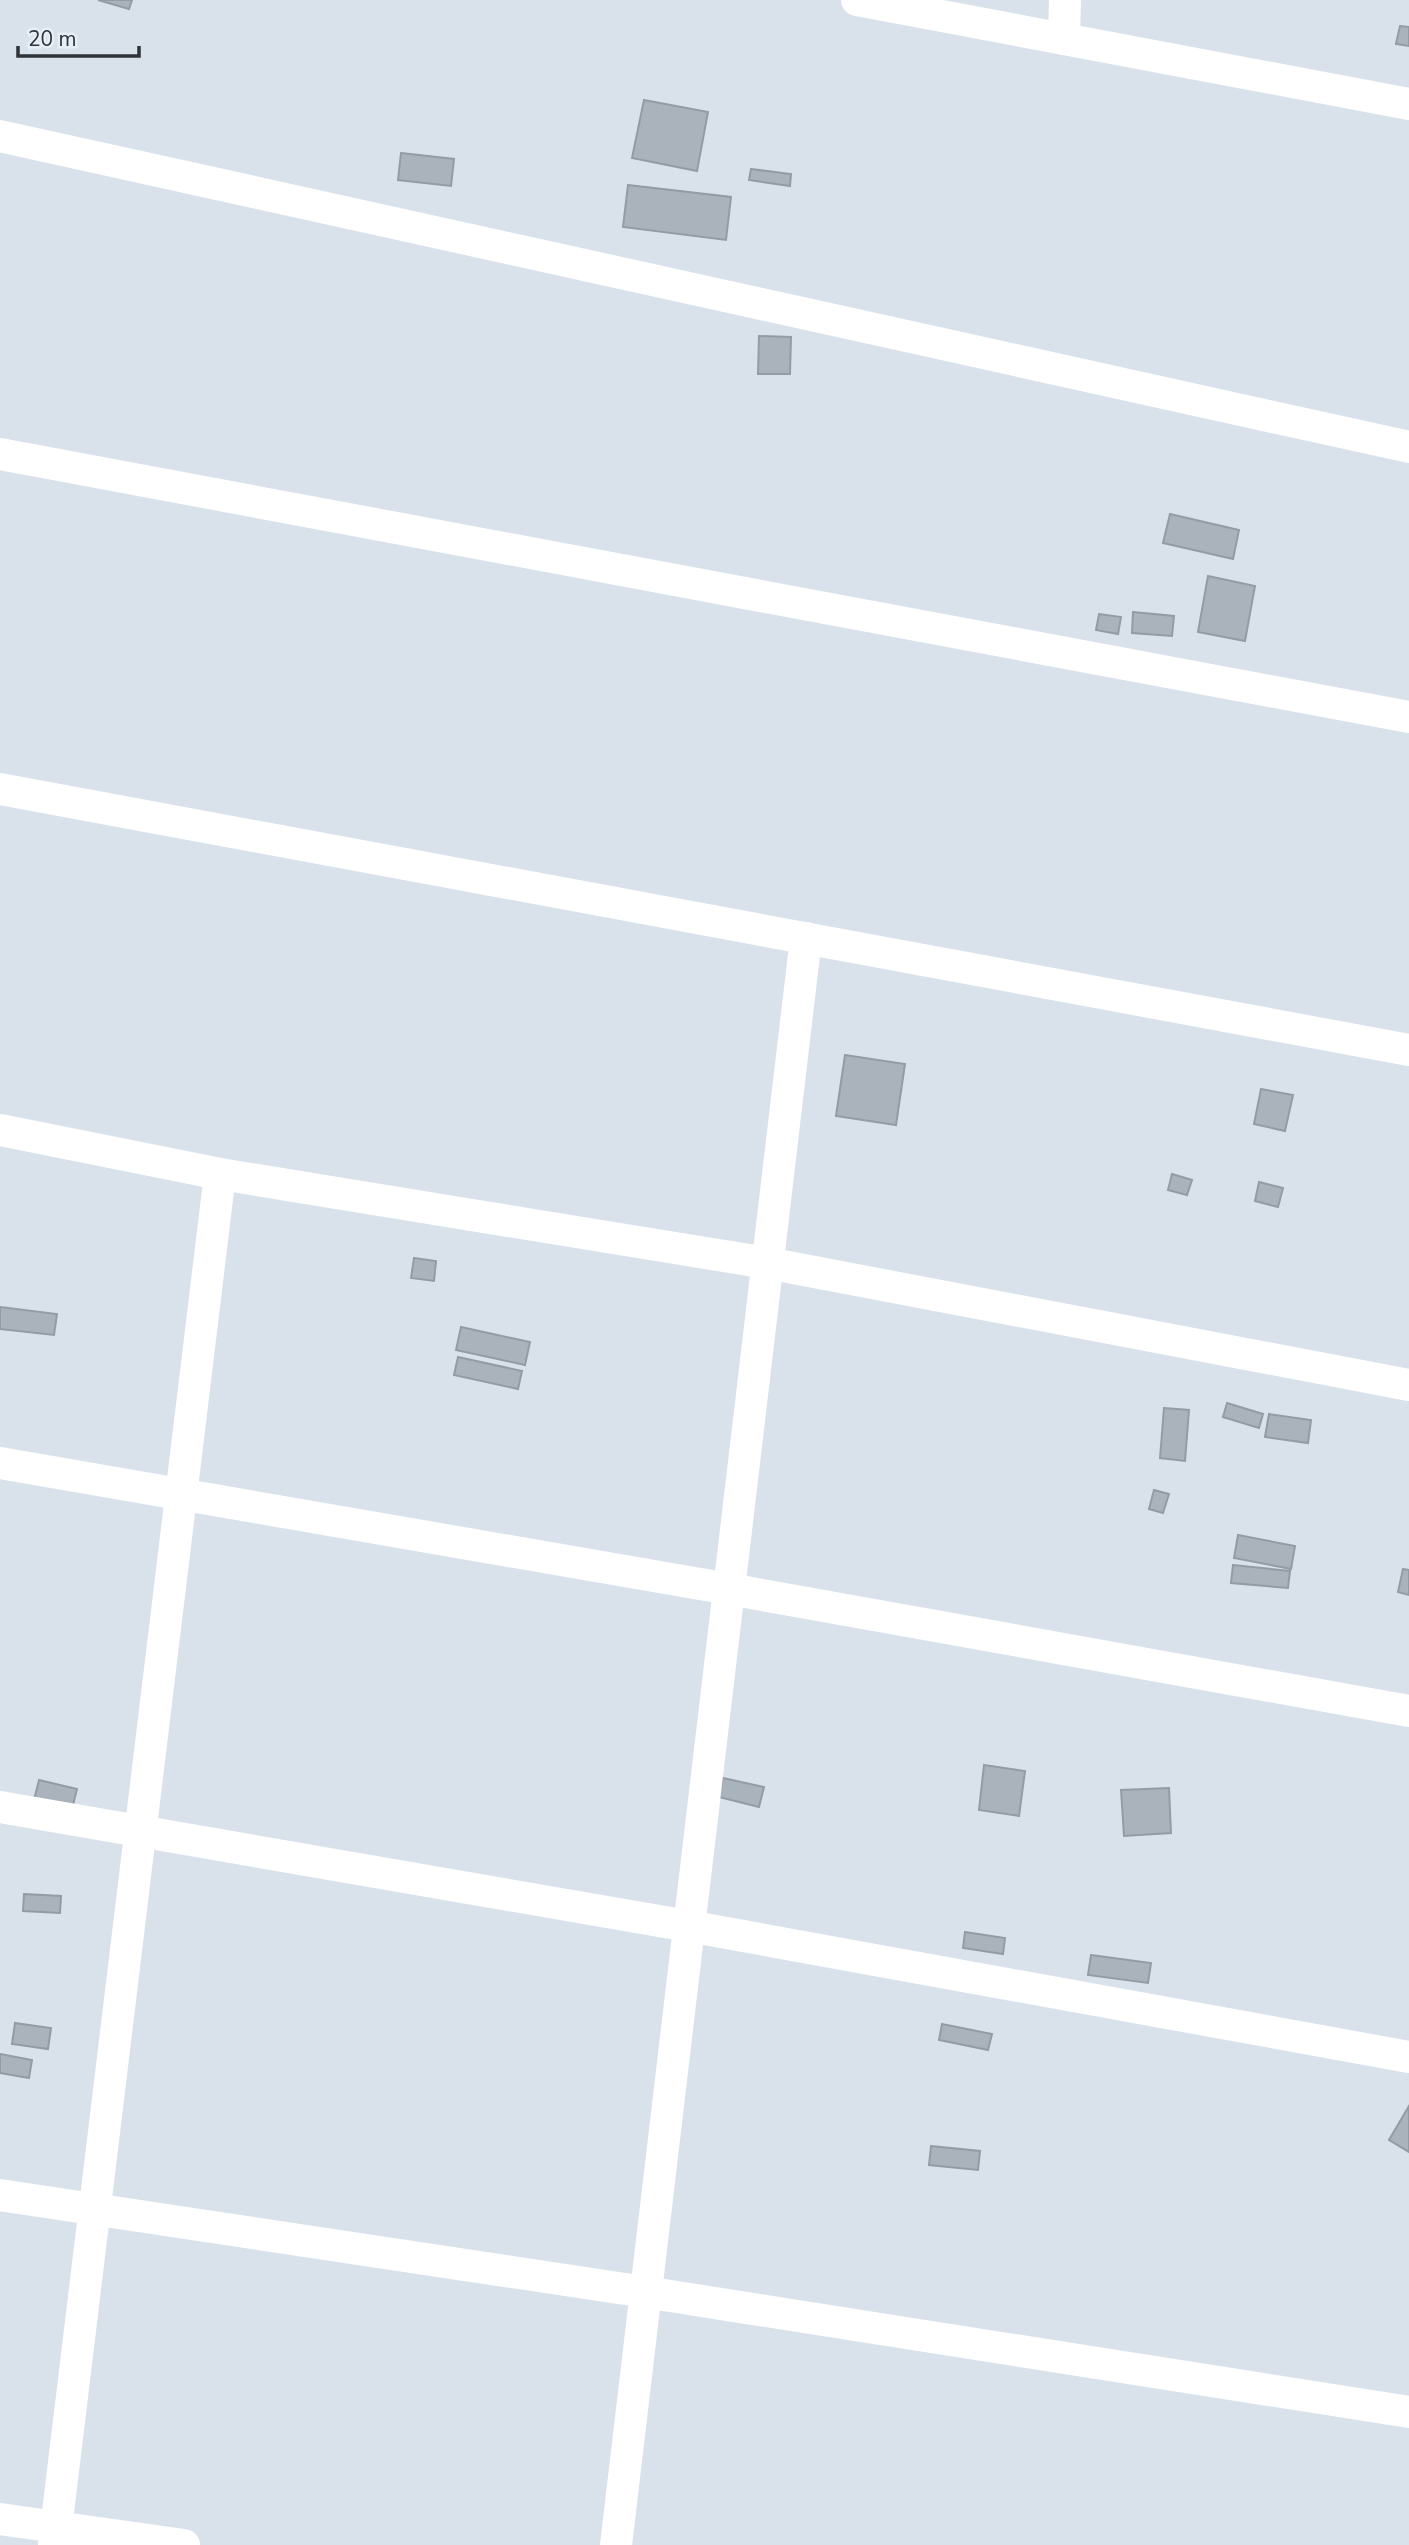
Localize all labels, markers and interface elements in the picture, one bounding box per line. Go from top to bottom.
scale bar [18,14,138,58]
text: 20 m [28,25,77,53]

